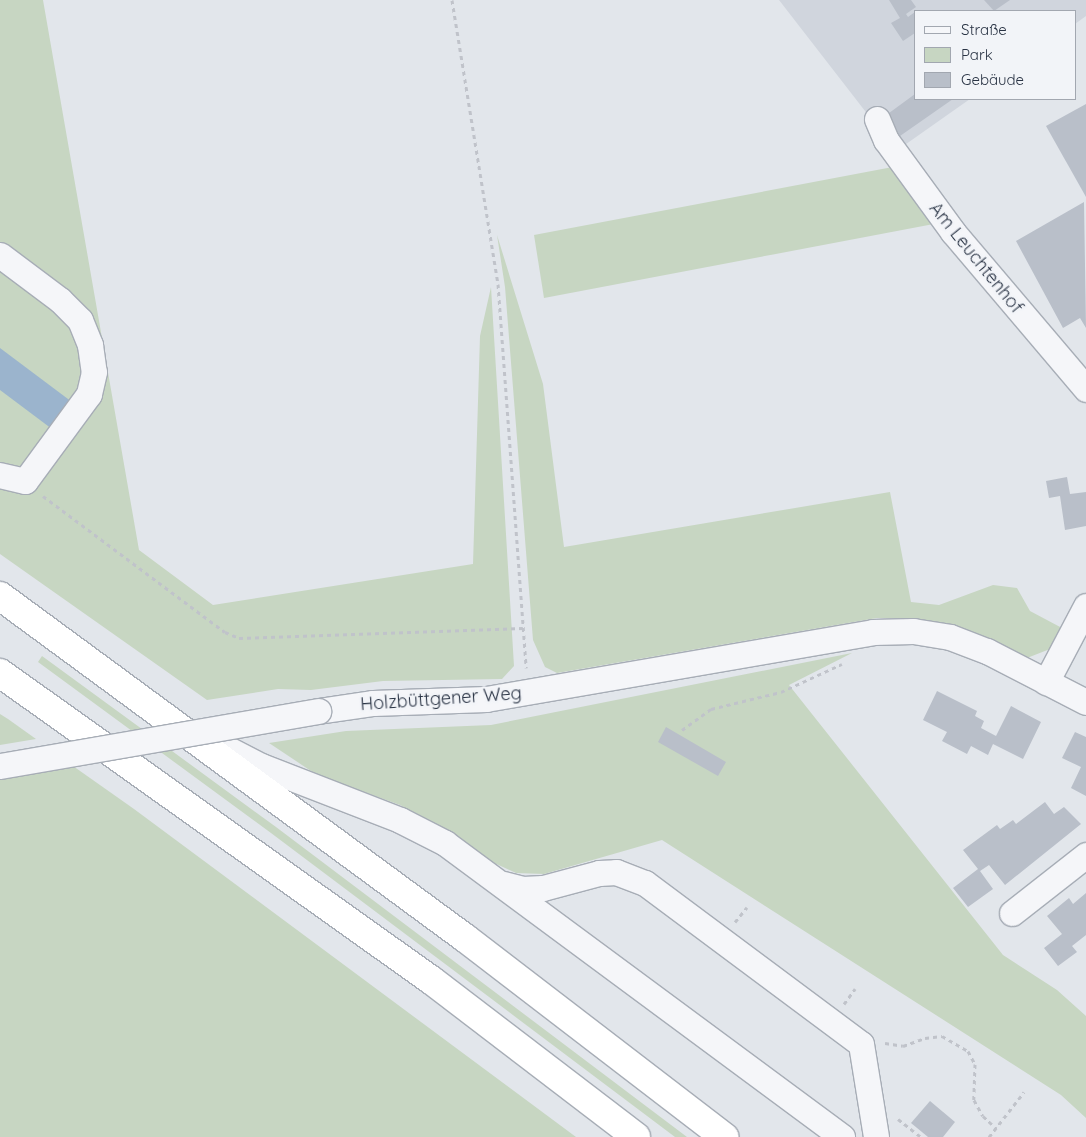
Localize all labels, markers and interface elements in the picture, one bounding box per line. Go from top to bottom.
legend [914,10,1076,100]
text: Straße [961,20,1007,39]
text: Park [961,45,993,64]
text: Gebäude [961,70,1024,89]
street label: Am Leuchtenhof [925,198,1027,318]
street label: Holzbüttgener Weg [360,683,522,715]

